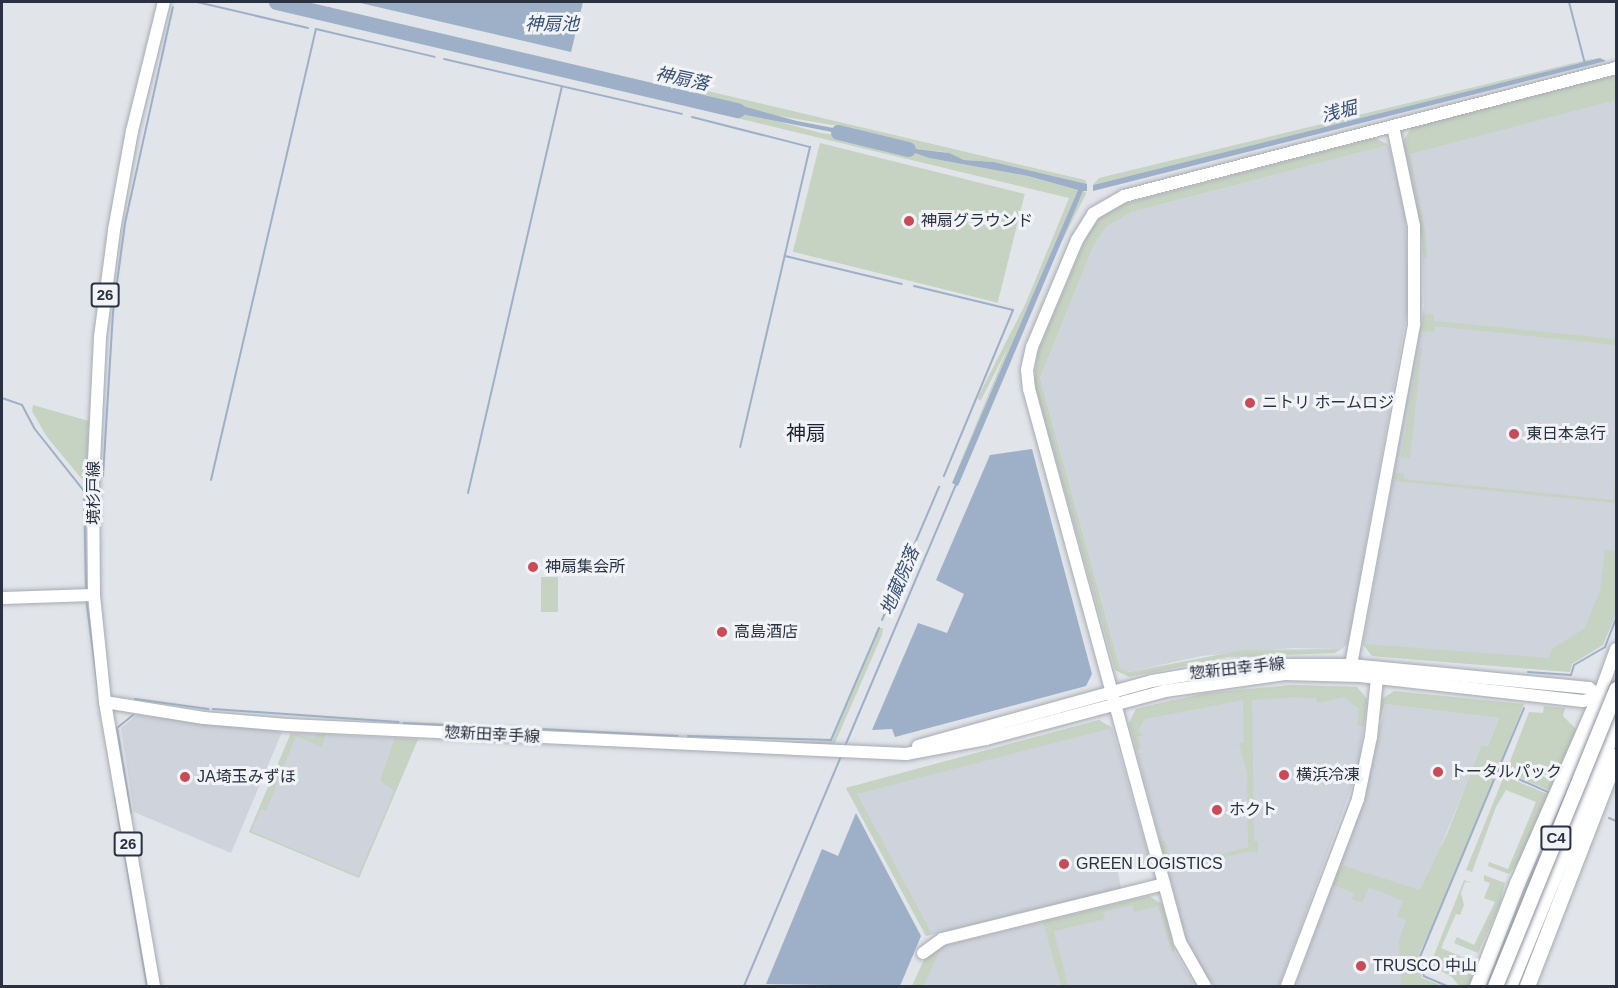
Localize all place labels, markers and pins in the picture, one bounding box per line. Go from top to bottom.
place label: 神扇グラウンド [921,211,1033,231]
marker: 神扇グラウンド [902,214,916,228]
place label: ニトリ ホームロジ [1262,393,1394,413]
marker: ニトリ ホームロジ [1243,396,1257,410]
place label: 東日本急行 [1526,424,1606,444]
marker: 東日本急行 [1507,427,1521,441]
place label: 神扇集会所 [545,557,625,577]
marker: 神扇集会所 [526,560,540,574]
place label: 高島酒店 [734,622,798,642]
marker: 高島酒店 [715,625,729,639]
place label: トータルパック [1450,762,1562,782]
place label: 横浜冷凍 [1296,765,1360,785]
marker: トータルパック [1431,765,1445,779]
place label: JA埼玉みずほ [197,767,296,787]
marker: 横浜冷凍 [1277,768,1291,782]
marker: JA埼玉みずほ [178,770,192,784]
place label: ホクト [1229,800,1277,820]
marker: ホクト [1210,803,1224,817]
place label: GREEN LOGISTICS [1076,854,1223,874]
marker: GREEN LOGISTICS [1057,857,1071,871]
place label: TRUSCO 中山 [1373,956,1477,976]
marker: TRUSCO 中山 [1354,959,1368,973]

